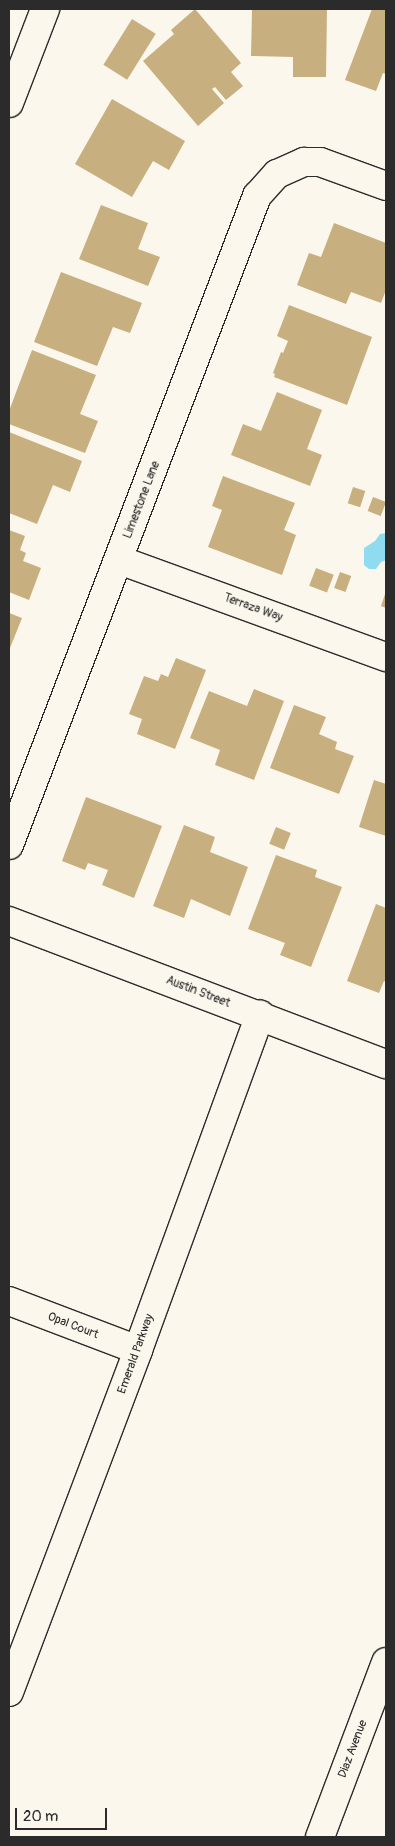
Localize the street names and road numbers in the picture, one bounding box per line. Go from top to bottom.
street label: Limestone Lane [121,459,163,541]
street label: Terraza Way [222,591,284,625]
street label: Austin Street [164,973,232,1011]
street label: Opal Court [46,1310,100,1342]
street label: Emerald Parkway [115,1312,157,1396]
street label: Diaz Avenue [335,1718,371,1780]

